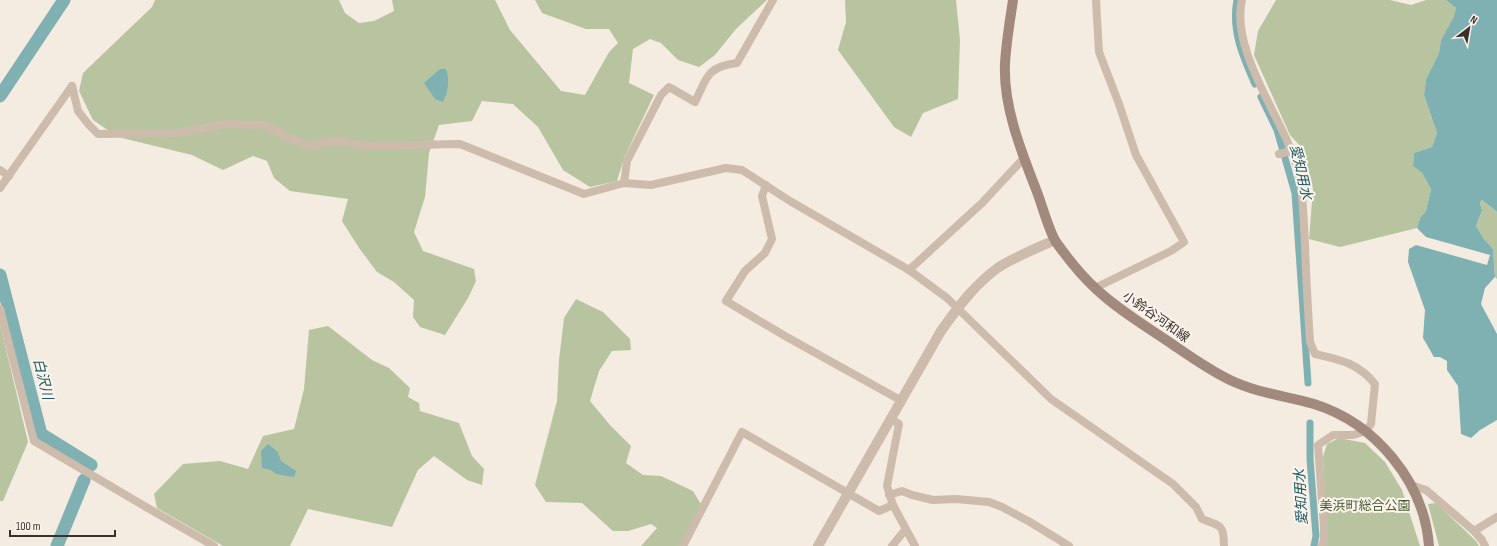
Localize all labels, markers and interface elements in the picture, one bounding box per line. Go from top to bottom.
north arrow [1449,8,1489,48]
text: N [1468,13,1480,27]
water label: 愛知用水 [1286,143,1316,203]
street label: 小鈴谷河和線 [1119,288,1193,346]
water label: 白沢川 [30,357,57,403]
water label: 愛知用水 [1291,467,1311,525]
park label: 美浜町総合公園 [1319,498,1411,514]
scale bar [10,512,115,538]
text: 100 m [16,519,41,534]

